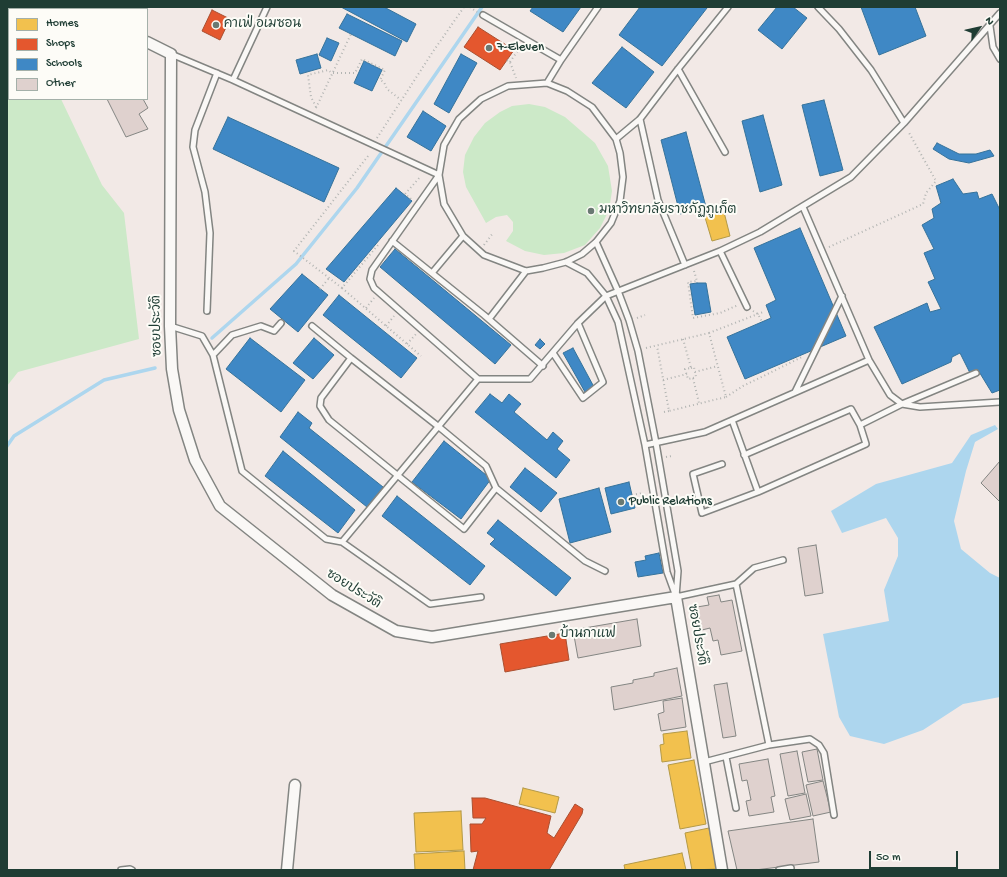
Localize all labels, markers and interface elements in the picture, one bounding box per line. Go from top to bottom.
legend [8,8,148,100]
north arrow [959,8,999,48]
text: N [982,15,996,28]
text: Homes [46,17,78,31]
place label: คาเฟ่ อเมซอน [224,17,301,33]
marker: คาเฟ่ อเมซอน [211,20,221,30]
text: Shops [46,37,75,51]
place label: 7-Eleven [497,40,544,56]
marker: 7-Eleven [484,43,494,53]
text: Schools [46,57,82,71]
text: Other [46,77,75,91]
place label: มหาวิทยาลัยราชภัฏภูเก็ต [599,203,736,219]
marker: มหาวิทยาลัยราชภัฏภูเก็ต [586,206,596,216]
street label: ซอยประวัติ [150,295,166,357]
place label: Public Relations [629,494,712,510]
marker: Public Relations [616,497,626,507]
street label: ซอยประวัติ [323,567,383,613]
street label: ซอยประวัติ [683,603,709,667]
place label: บ้านกาแฟ [560,627,616,643]
marker: บ้านกาแฟ [547,630,557,640]
scale bar [871,843,960,869]
text: 50 m [876,851,901,865]

